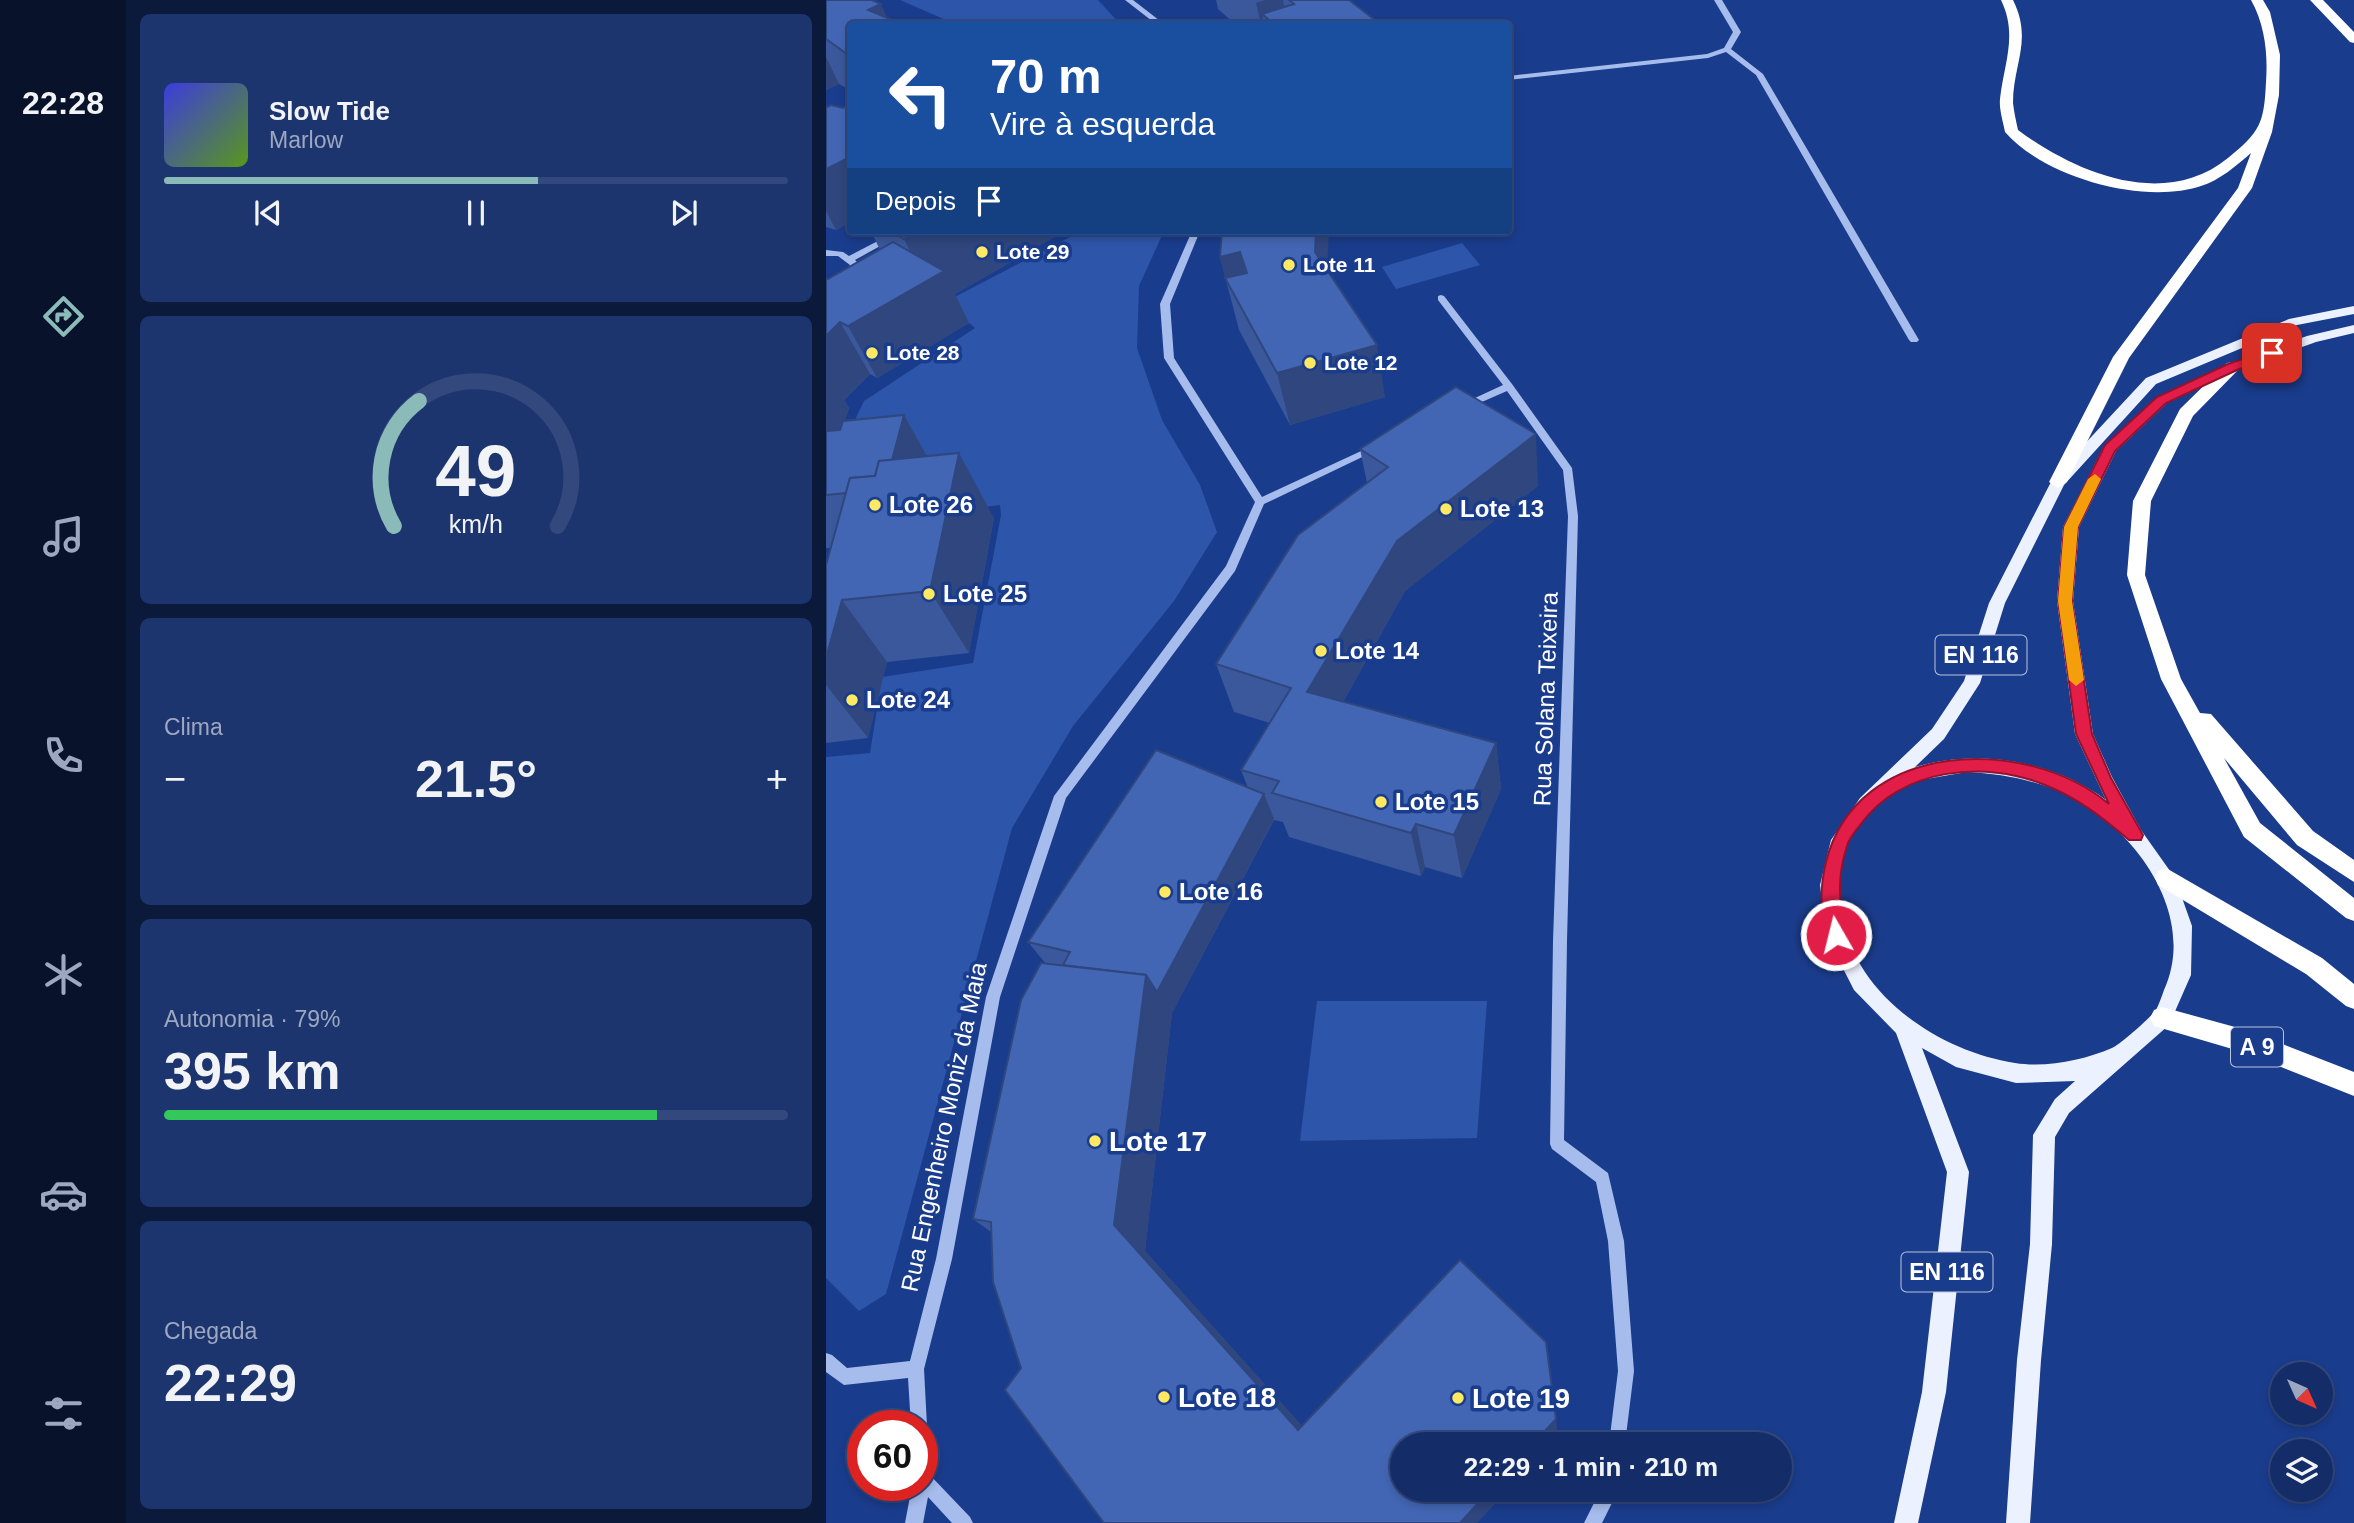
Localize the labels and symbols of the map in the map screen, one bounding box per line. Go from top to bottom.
place label: Lote 29 [996,240,1070,263]
marker: Lote 29 [974,244,990,260]
place label: Lote 11 [1303,253,1376,276]
marker: Lote 11 [1281,257,1297,273]
pin [2242,323,2302,383]
place label: Lote 28 [886,341,960,364]
marker: Lote 28 [864,345,880,361]
place label: Lote 12 [1324,351,1398,374]
marker: Lote 12 [1302,355,1318,371]
place label: Lote 26 [889,491,973,518]
place label: Lote 13 [1460,495,1544,522]
marker: Lote 26 [867,497,883,513]
marker: Lote 13 [1438,501,1454,517]
place label: Lote 25 [943,580,1027,607]
marker: Lote 25 [921,586,937,602]
street label: Rua Solana Teixeira [1528,591,1563,807]
road number: EN 116 [1936,636,2026,674]
place label: Lote 14 [1335,637,1420,664]
marker: Lote 14 [1313,643,1329,659]
place label: Lote 24 [866,686,951,713]
marker: Lote 24 [844,692,860,708]
place label: Lote 15 [1395,788,1479,815]
marker: Lote 15 [1373,794,1389,810]
place label: Lote 16 [1179,878,1263,905]
marker: Lote 16 [1157,884,1173,900]
position arrow [1799,898,1873,972]
street label: Rua Engenheiro Moniz da Maia [895,959,992,1294]
road number: A 9 [2231,1028,2283,1066]
place label: Lote 17 [1109,1126,1207,1157]
marker: Lote 17 [1087,1133,1103,1149]
road number: EN 116 [1902,1252,1992,1292]
north arrow [2270,1362,2333,1424]
place label: Lote 18 [1178,1382,1276,1413]
place label: Lote 19 [1472,1383,1570,1414]
marker: Lote 18 [1156,1389,1172,1405]
marker: Lote 19 [1450,1390,1466,1406]
speed limit sign: 60 [847,1410,938,1501]

